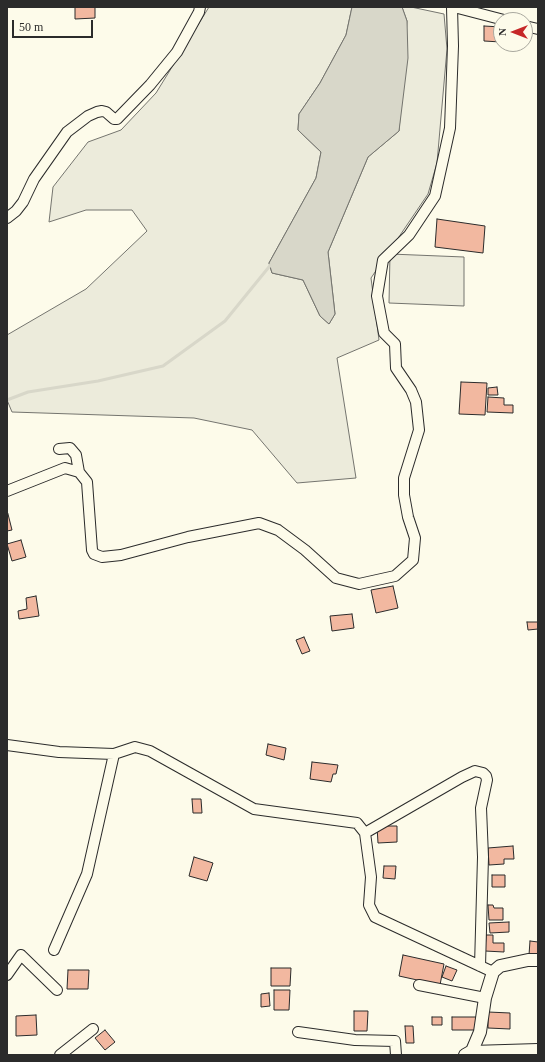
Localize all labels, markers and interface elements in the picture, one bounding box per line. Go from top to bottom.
scale bar [14,12,95,38]
north arrow [493,12,533,52]
text: 50 m [19,20,43,34]
text: N [496,28,508,36]

